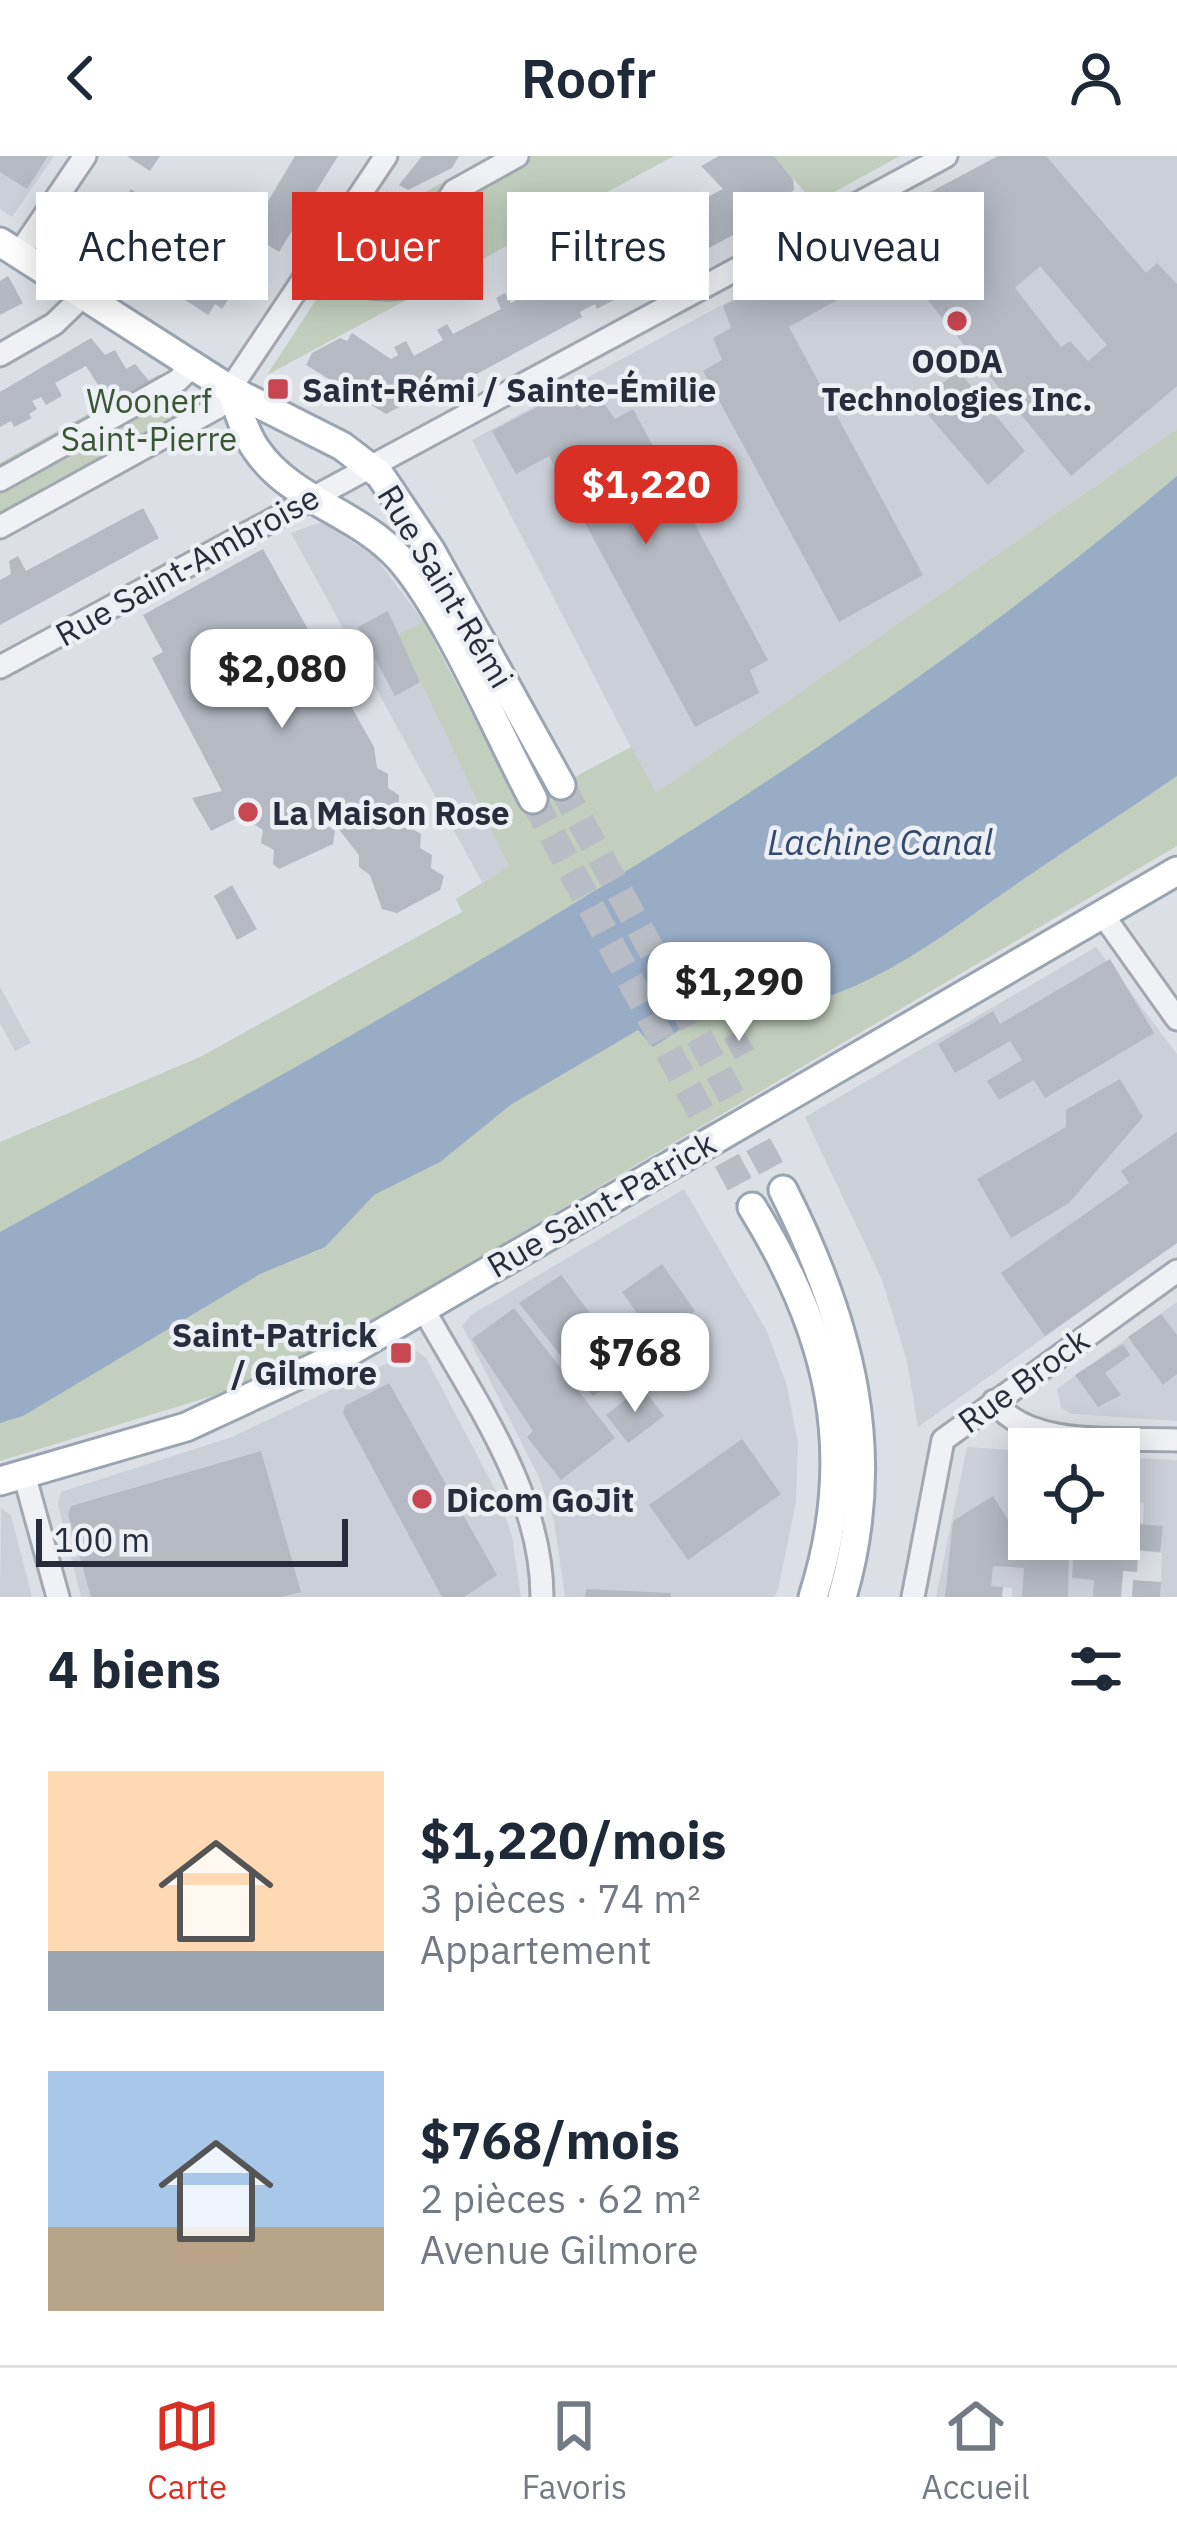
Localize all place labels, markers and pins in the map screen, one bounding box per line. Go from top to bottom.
marker: OODA Technologies Inc. [944,308,970,334]
place label: OODA Technologies Inc. [821,339,1093,420]
place label: Saint-Rémi / Sainte-Émilie [302,368,716,411]
marker: Saint-Rémi / Sainte-Émilie [265,376,291,402]
pin: $1,220 [548,445,744,547]
pin: $2,080 [184,629,380,731]
place label: La Maison Rose [272,791,510,834]
marker: La Maison Rose [235,799,261,825]
pin: $1,290 [641,942,837,1044]
place label: Saint-Patrick / Gilmore [172,1313,378,1394]
pin: $768 [564,1313,706,1415]
marker: Saint-Patrick / Gilmore [388,1340,414,1366]
place label: Dicom GoJit [446,1478,634,1521]
marker: Dicom GoJit [409,1486,435,1512]

